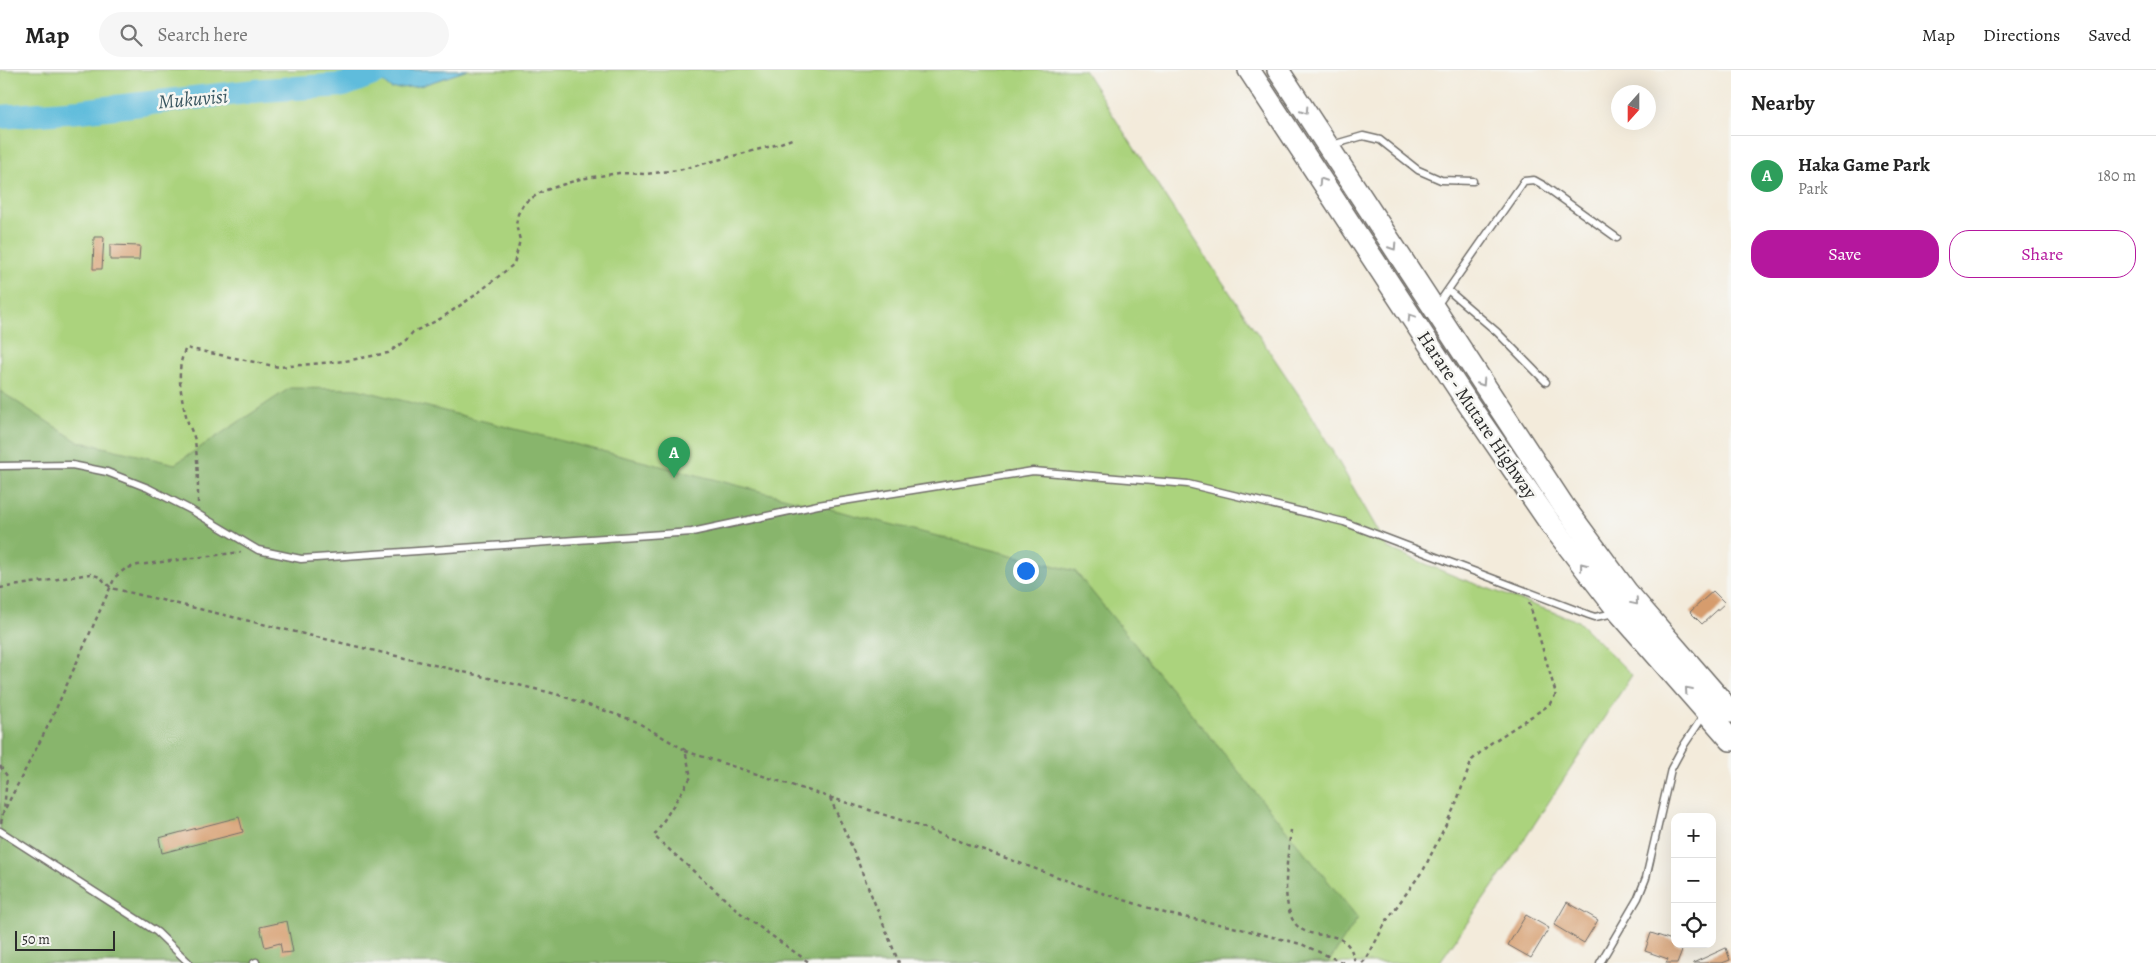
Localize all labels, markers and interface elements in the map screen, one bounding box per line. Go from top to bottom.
search box [99,12,449,57]
text: Map [25,19,69,51]
icon: search [117,21,145,49]
text: Search here [157,22,248,48]
text: Map [1922,23,1955,47]
text: Directions [1983,23,2060,47]
text: Saved [2088,23,2131,47]
water label: Mukuvisi [157,83,229,115]
north arrow [1611,85,1656,130]
text: Nearby [1751,89,1814,117]
one-way arrow [1299,105,1308,114]
text: Haka Game Park [1798,152,1930,178]
text: A [1762,165,1772,187]
text: 180 m [2098,165,2136,187]
one-way arrow [1319,177,1328,187]
text: Park [1798,178,1828,200]
button: Save [1751,230,1939,278]
button: Share [1949,230,2136,278]
one-way arrow [1387,241,1396,251]
one-way arrow [1408,313,1417,323]
street label: Harare - Mutare Highway [1411,326,1543,505]
one-way arrow [1475,378,1485,387]
pin: A [658,437,690,478]
your location [1013,558,1039,584]
one-way arrow [1580,562,1589,572]
one-way arrow [1630,596,1638,605]
one-way arrow [1684,687,1693,696]
map controls [1671,813,1716,948]
button: + [1671,813,1716,858]
button: − [1671,858,1716,903]
button: locate [1671,903,1716,948]
scale bar [15,928,115,951]
text: 50 m [22,930,50,949]

